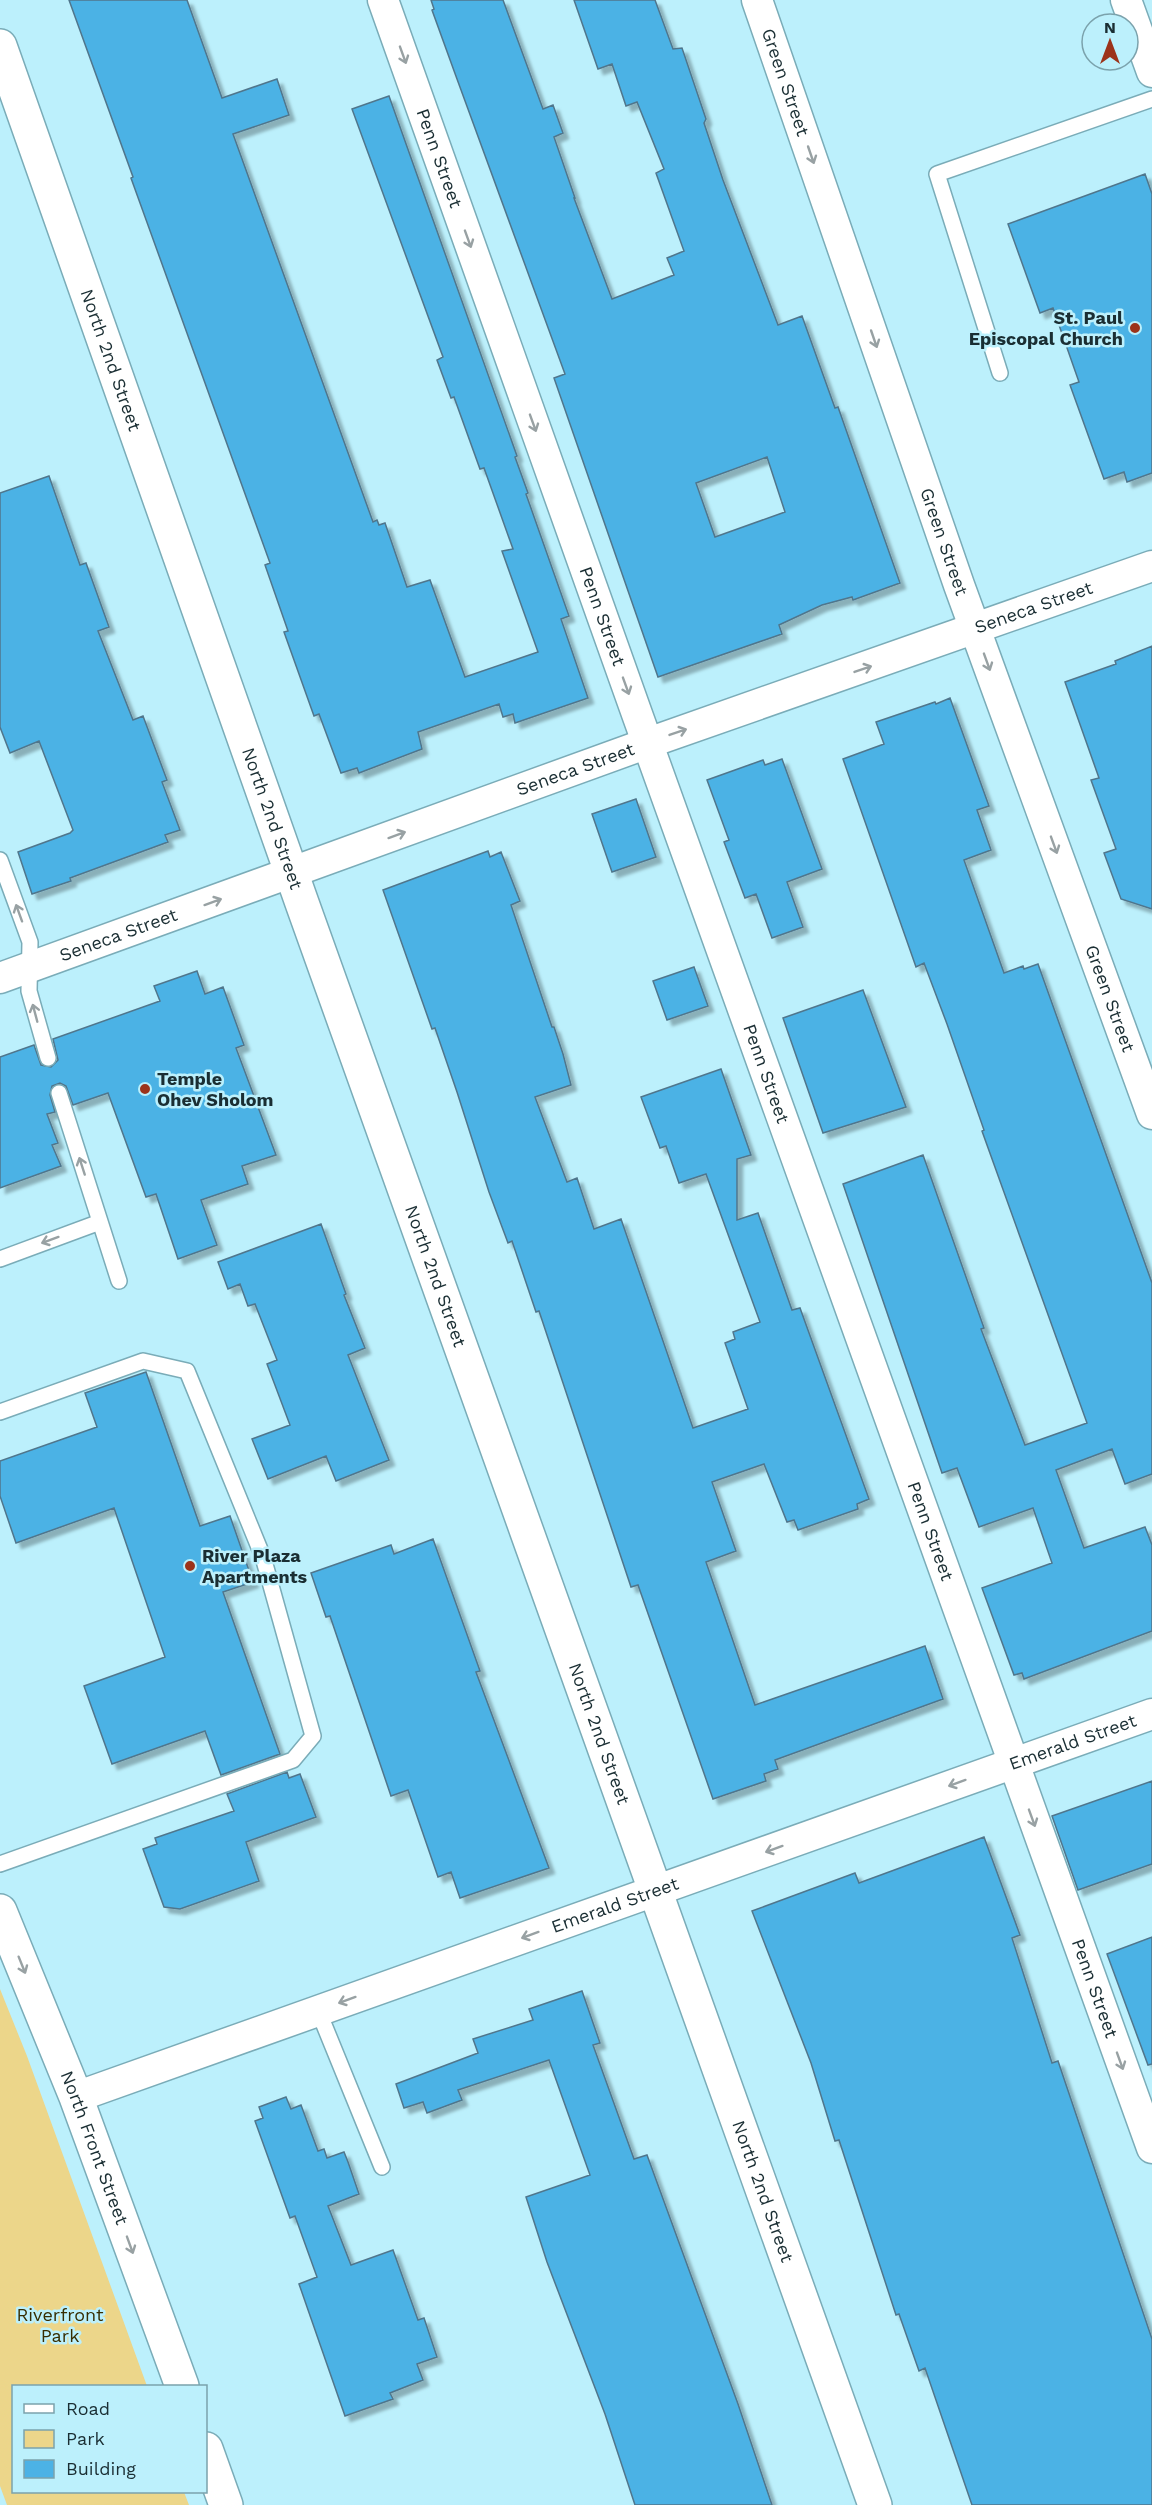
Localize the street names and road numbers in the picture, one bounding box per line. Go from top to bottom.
street label: Green Street [758,26,814,139]
street label: Penn Street [412,106,467,211]
street label: North 2nd Street [77,286,146,434]
street label: Green Street [916,485,973,599]
street label: Penn Street [575,564,630,669]
street label: Seneca Street [972,577,1096,638]
street label: Seneca Street [513,738,637,800]
street label: North 2nd Street [238,745,307,892]
street label: Seneca Street [57,903,180,966]
street label: Green Street [1081,942,1140,1055]
street label: Penn Street [739,1021,794,1126]
street label: North 2nd Street [401,1202,471,1350]
street label: Penn Street [903,1478,959,1584]
street label: North 2nd Street [565,1660,635,1808]
street label: Emerald Street [1006,1709,1139,1774]
street label: Emerald Street [548,1872,682,1937]
street label: Penn Street [1068,1936,1123,2041]
street label: North Front Street [56,2068,133,2228]
street label: North 2nd Street [728,2118,798,2265]

